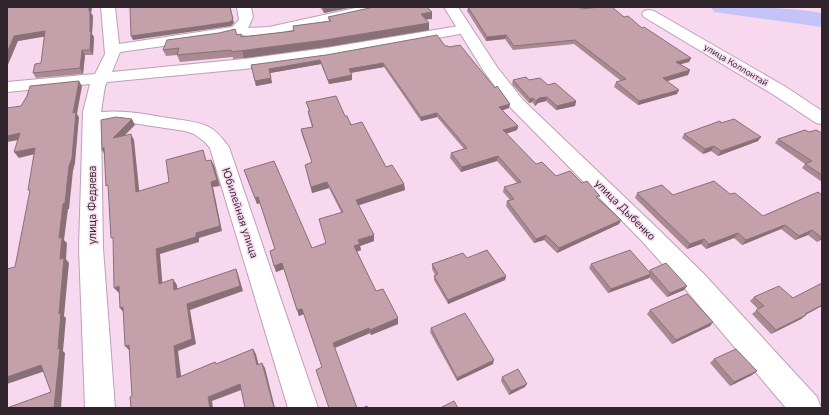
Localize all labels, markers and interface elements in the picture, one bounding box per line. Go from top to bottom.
street label: улица Коллонтай [702,41,770,89]
street label: улица Федяева [85,165,100,245]
street label: Юбилейная улица [218,166,262,260]
street label: улица Дыбенко [591,176,659,244]

